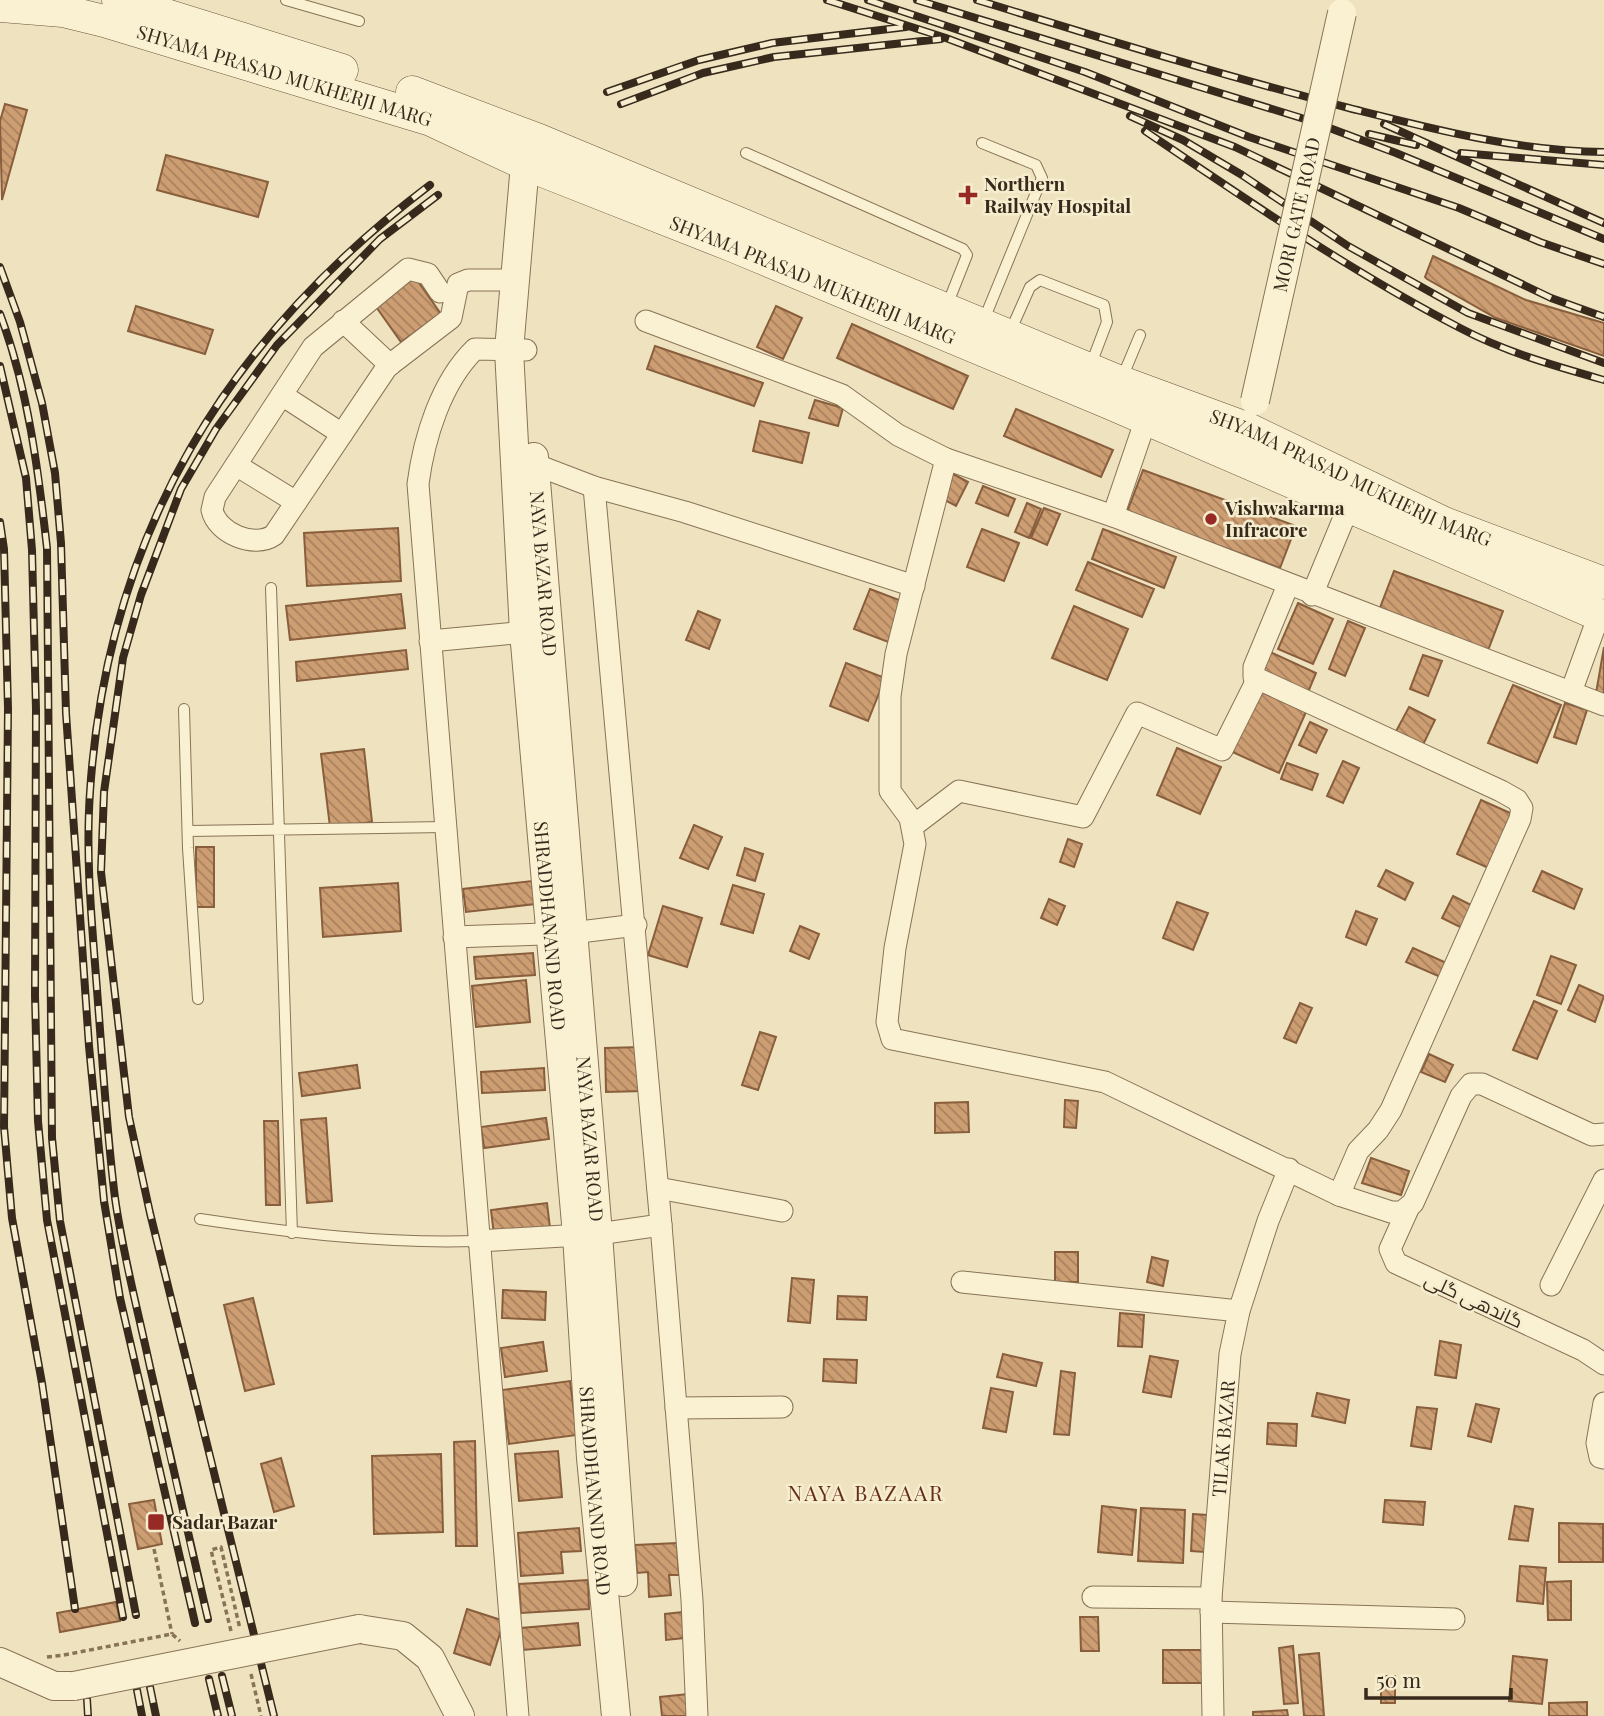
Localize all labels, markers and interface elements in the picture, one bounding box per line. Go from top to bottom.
street label: SHYAMA PRASAD MUKHERJI MARG [134,18,435,132]
street label: MORI GATE ROAD [1266,135,1326,294]
place label: Northern Railway Hospital [984,170,1131,218]
marker: Northern Railway Hospital [958,185,978,205]
street label: SHYAMA PRASAD MUKHERJI MARG [666,208,960,349]
street label: SHYAMA PRASAD MUKHERJI MARG [1206,402,1495,552]
street label: NAYA BAZAR ROAD [525,490,564,657]
place label: Vishwakarma Infracore [1224,494,1345,542]
marker: Vishwakarma Infracore [1203,511,1219,527]
street label: SHRADDHANAND ROAD [529,820,573,1031]
street label: NAYA BAZAR ROAD [571,1055,611,1223]
street label: گاندھی گلی [1421,1265,1528,1333]
street label: TILAK BAZAR [1205,1378,1240,1498]
street label: SHRADDHANAND ROAD [575,1385,618,1597]
district label: NAYA BAZAAR [787,1478,945,1506]
place label: Sadar Bazar [172,1508,278,1534]
marker: Sadar Bazar [146,1512,166,1532]
scale bar [1366,1656,1511,1700]
text: 50 m [1376,1665,1422,1693]

